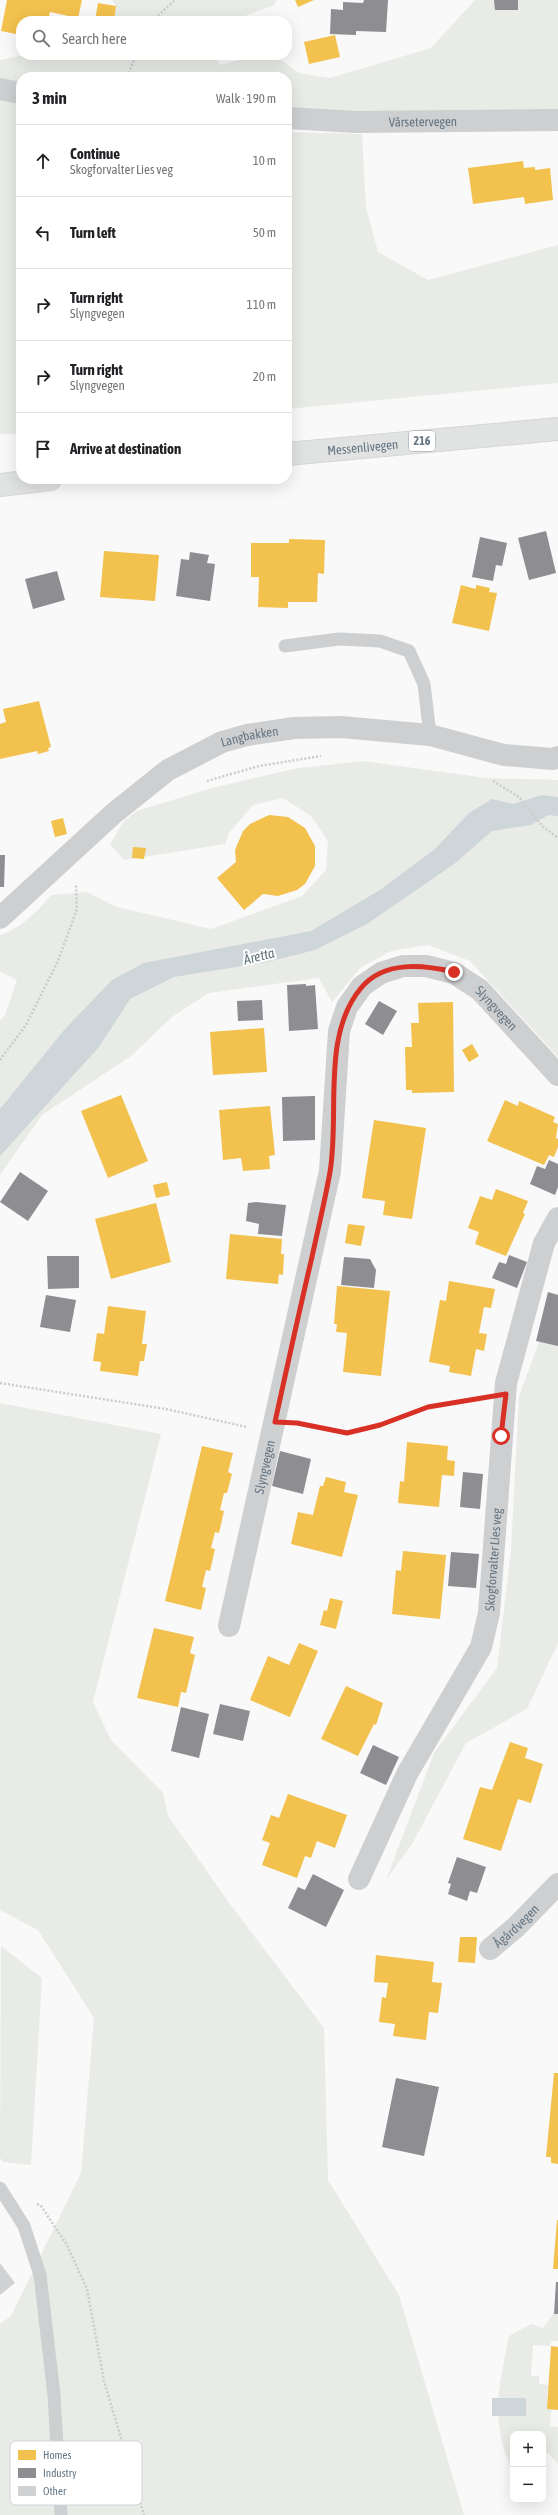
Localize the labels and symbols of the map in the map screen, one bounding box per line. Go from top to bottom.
street label: Vårsetervegen [389,113,457,129]
road number: 216 [409,431,435,451]
street label: Messenlivegen [327,436,399,458]
street label: Langbakken [219,723,279,750]
water label: Åretta [241,943,277,968]
route end [445,963,463,981]
street label: Slyngvegen [473,982,521,1033]
route start [492,1427,510,1445]
street label: Slyngvegen [251,1439,278,1495]
street label: Skogforvalter Lies veg [482,1507,504,1612]
street label: Ågårdvegen [490,1901,542,1950]
legend [10,2441,142,2505]
text: Homes [43,2449,71,2461]
text: Industry [43,2467,77,2479]
text: Other [43,2485,67,2497]

